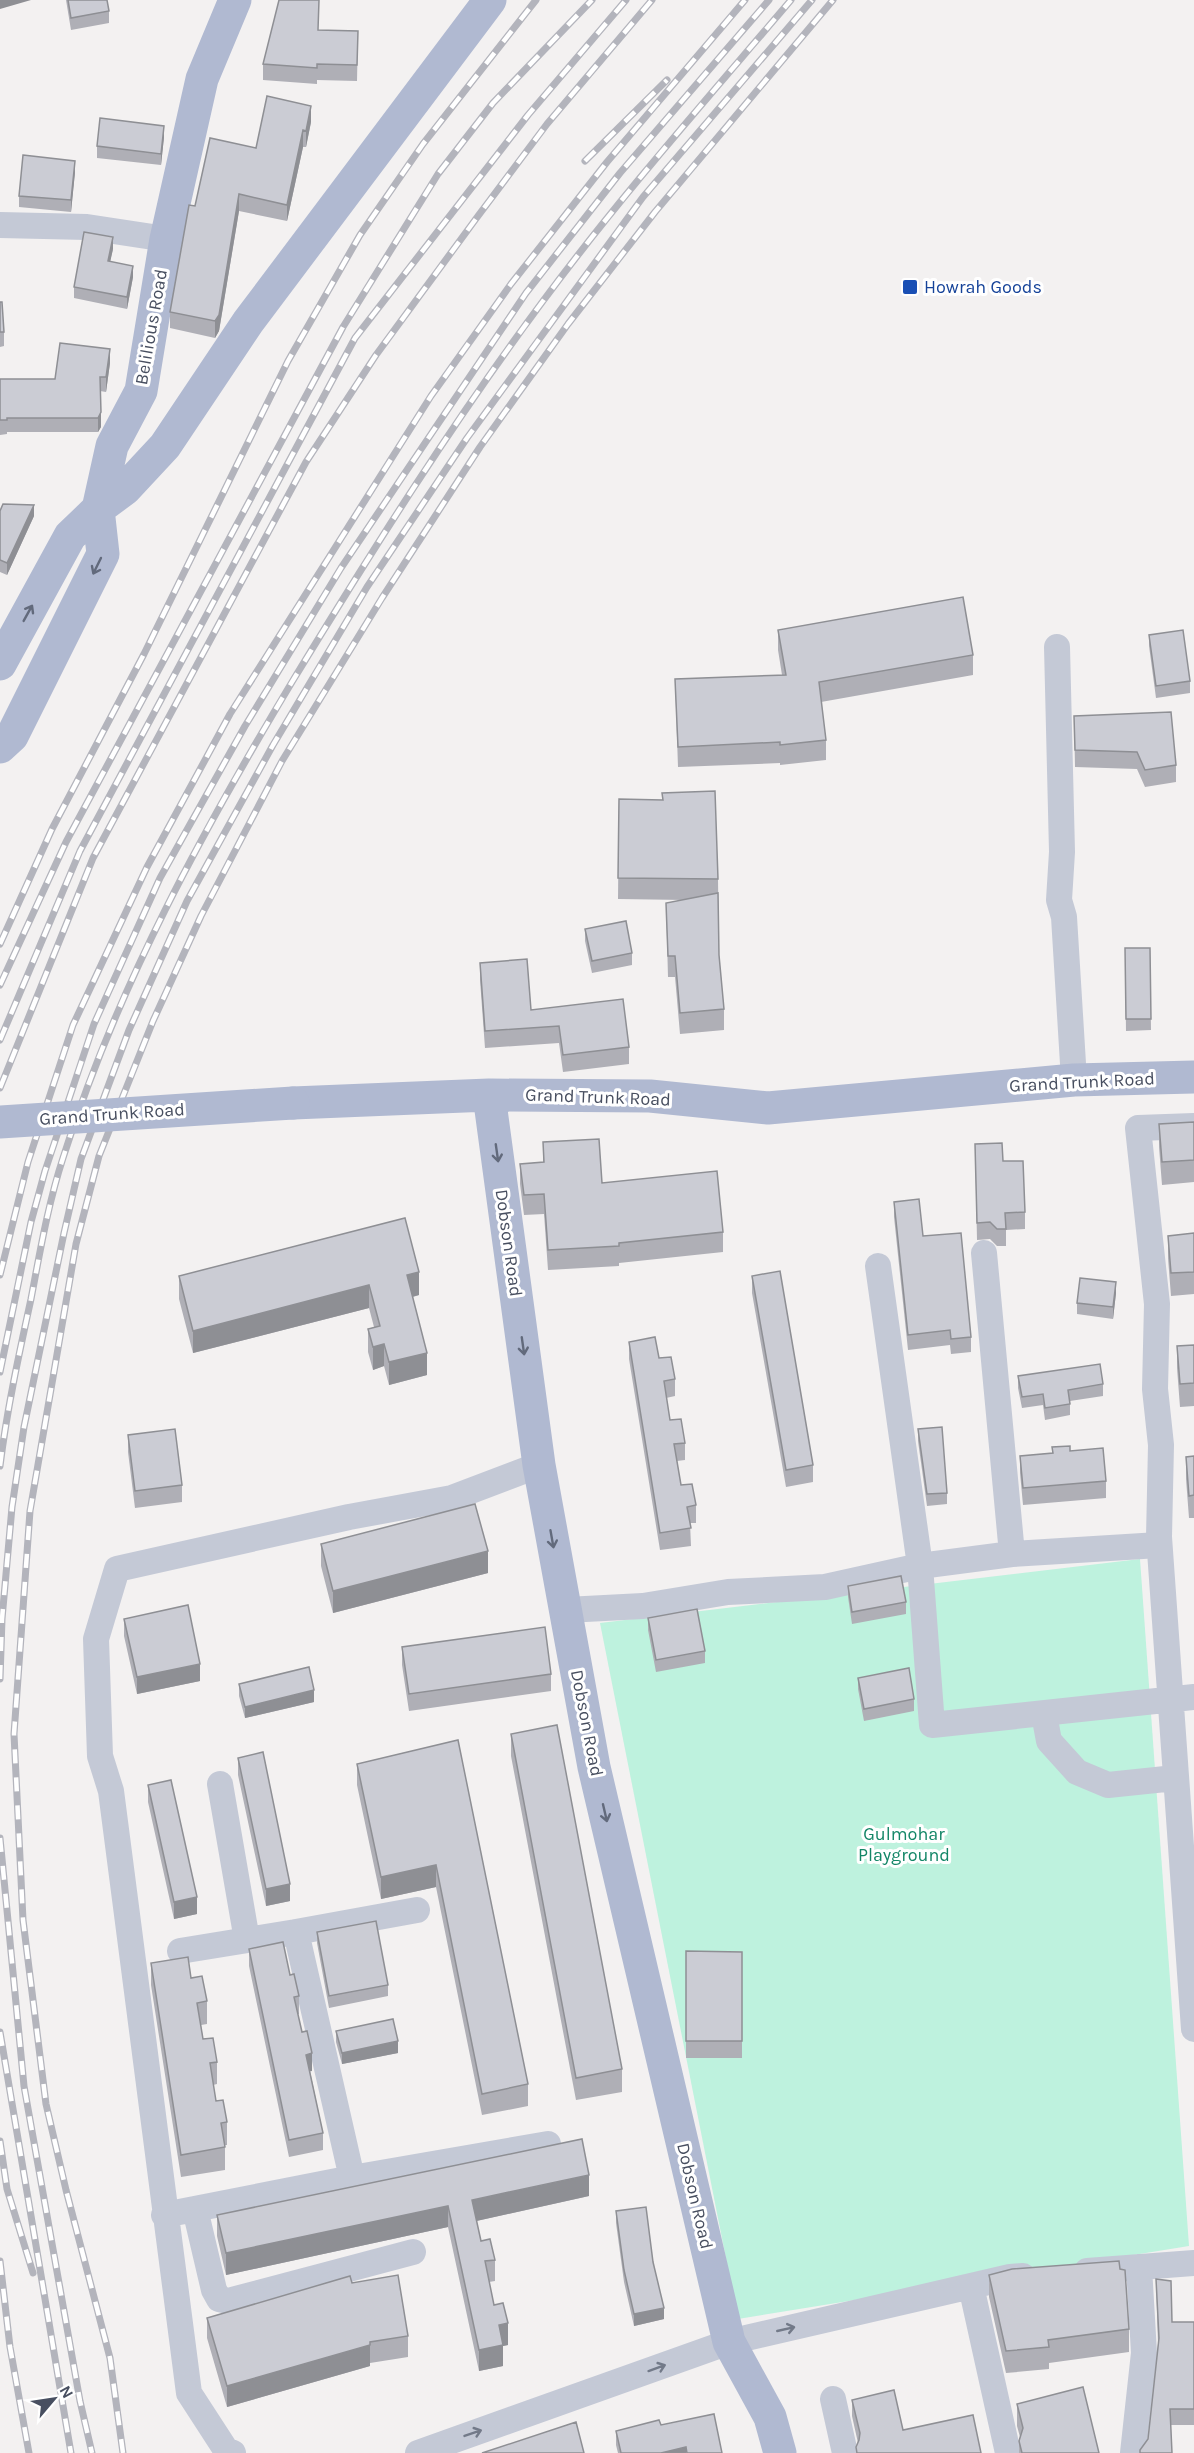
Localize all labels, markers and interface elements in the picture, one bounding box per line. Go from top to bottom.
street label: Belilious Road [130,267,172,387]
place label: Howrah Goods [924,276,1042,298]
marker: Howrah Goods [901,278,919,296]
one-way arrow [91,556,102,574]
one-way arrow [23,604,34,622]
street label: Grand Trunk Road [1009,1067,1155,1097]
street label: Grand Trunk Road [525,1083,671,1111]
street label: Grand Trunk Road [39,1098,185,1130]
one-way arrow [492,1142,503,1162]
street label: Dobson Road [491,1188,527,1298]
one-way arrow [518,1336,529,1355]
one-way arrow [547,1528,558,1548]
street label: Dobson Road [566,1668,608,1778]
one-way arrow [600,1802,611,1822]
park label: Gulmohar Playground [858,1823,950,1866]
street label: Dobson Road [672,2141,718,2251]
one-way arrow [776,2322,795,2334]
one-way arrow [647,2362,666,2373]
north arrow [24,2369,84,2429]
text: N [56,2382,78,2402]
one-way arrow [463,2426,482,2437]

